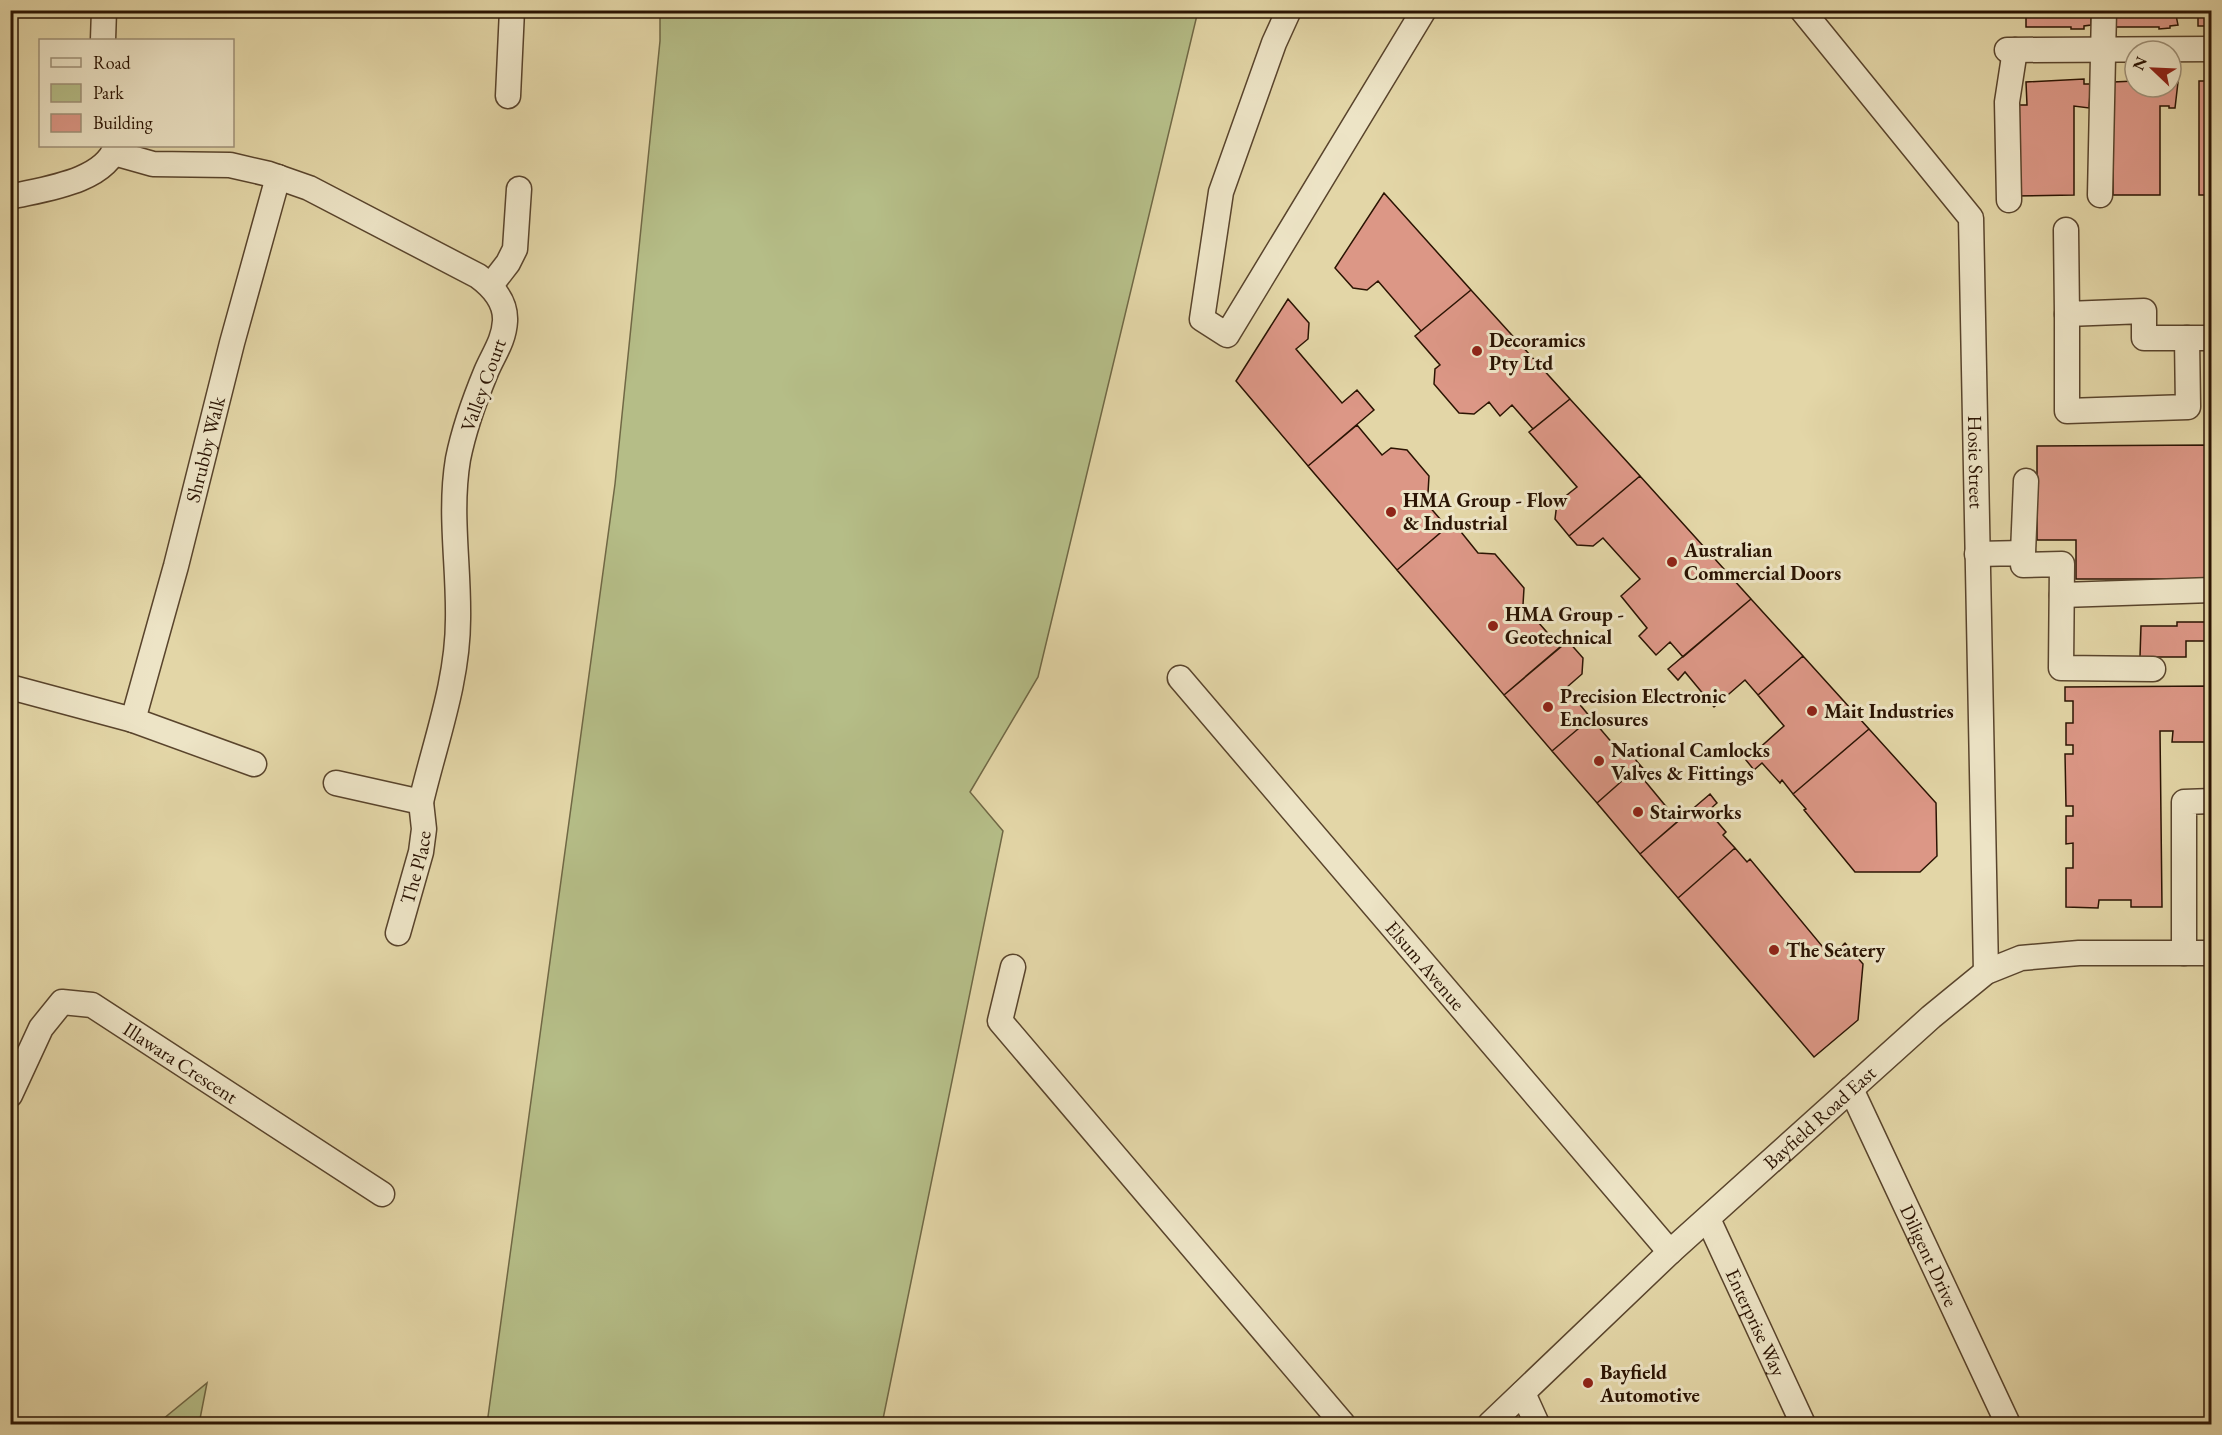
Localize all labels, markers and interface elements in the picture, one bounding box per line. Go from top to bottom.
legend [39,39,234,147]
north arrow [2123,39,2183,99]
text: Road [93,51,132,74]
text: N [2127,53,2152,73]
text: Park [93,81,124,104]
text: Building [93,111,153,134]
place label: Decoramics Pty Ltd [1489,327,1585,376]
street label: Valley Court [454,334,512,435]
marker: Decoramics Pty Ltd [1470,344,1484,358]
street label: Shrubby Walk [179,393,231,505]
street label: Hosie Street [1962,415,1990,510]
place label: HMA Group - Flow & Industrial [1403,487,1568,536]
marker: HMA Group - Flow & Industrial [1384,505,1398,519]
place label: Australian Commercial Doors [1683,537,1841,586]
marker: Australian Commercial Doors [1665,555,1679,569]
place label: HMA Group - Geotechnical [1505,601,1624,650]
marker: HMA Group - Geotechnical [1486,619,1500,633]
place label: Precision Electronic Enclosures [1560,683,1726,732]
place label: Mait Industries [1824,698,1954,724]
marker: Precision Electronic Enclosures [1541,700,1555,714]
marker: Mait Industries [1805,704,1819,718]
place label: National Camlocks Valves & Fittings [1611,737,1770,786]
marker: National Camlocks Valves & Fittings [1592,754,1606,768]
place label: Stairworks [1650,799,1741,825]
marker: Stairworks [1631,805,1645,819]
street label: The Place [394,829,437,907]
street label: Elsum Avenue [1380,915,1471,1016]
place label: The Seatery [1786,937,1886,963]
marker: The Seatery [1767,943,1781,957]
street label: Illawara Crescent [118,1016,243,1110]
street label: Bayfield Road East [1758,1060,1882,1175]
street label: Diligent Drive [1894,1200,1964,1311]
street label: Enterprise Way [1720,1264,1792,1381]
place label: Bayfield Automotive [1599,1359,1700,1408]
marker: Bayfield Automotive [1581,1376,1595,1390]

